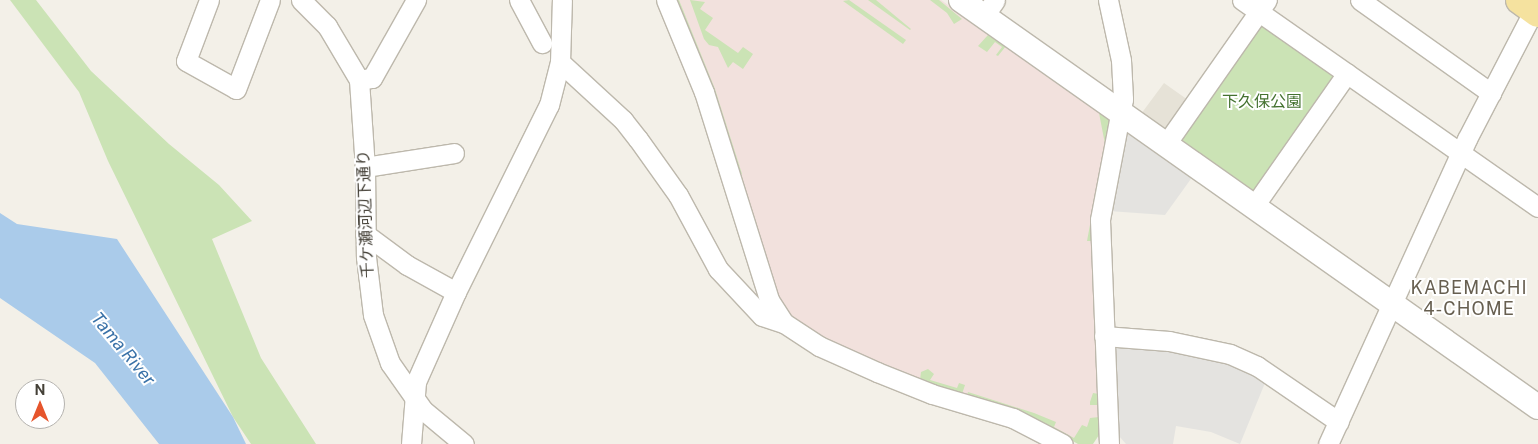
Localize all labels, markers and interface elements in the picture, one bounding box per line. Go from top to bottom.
park label: 下久保公園 [1222,92,1302,112]
street label: 千ケ瀬河辺下通り [354,150,378,278]
district label: KABEMACHI 4-CHOME [1409,278,1529,320]
water label: Tama River [86,308,160,390]
north arrow [15,379,65,429]
text: N [35,382,45,398]

